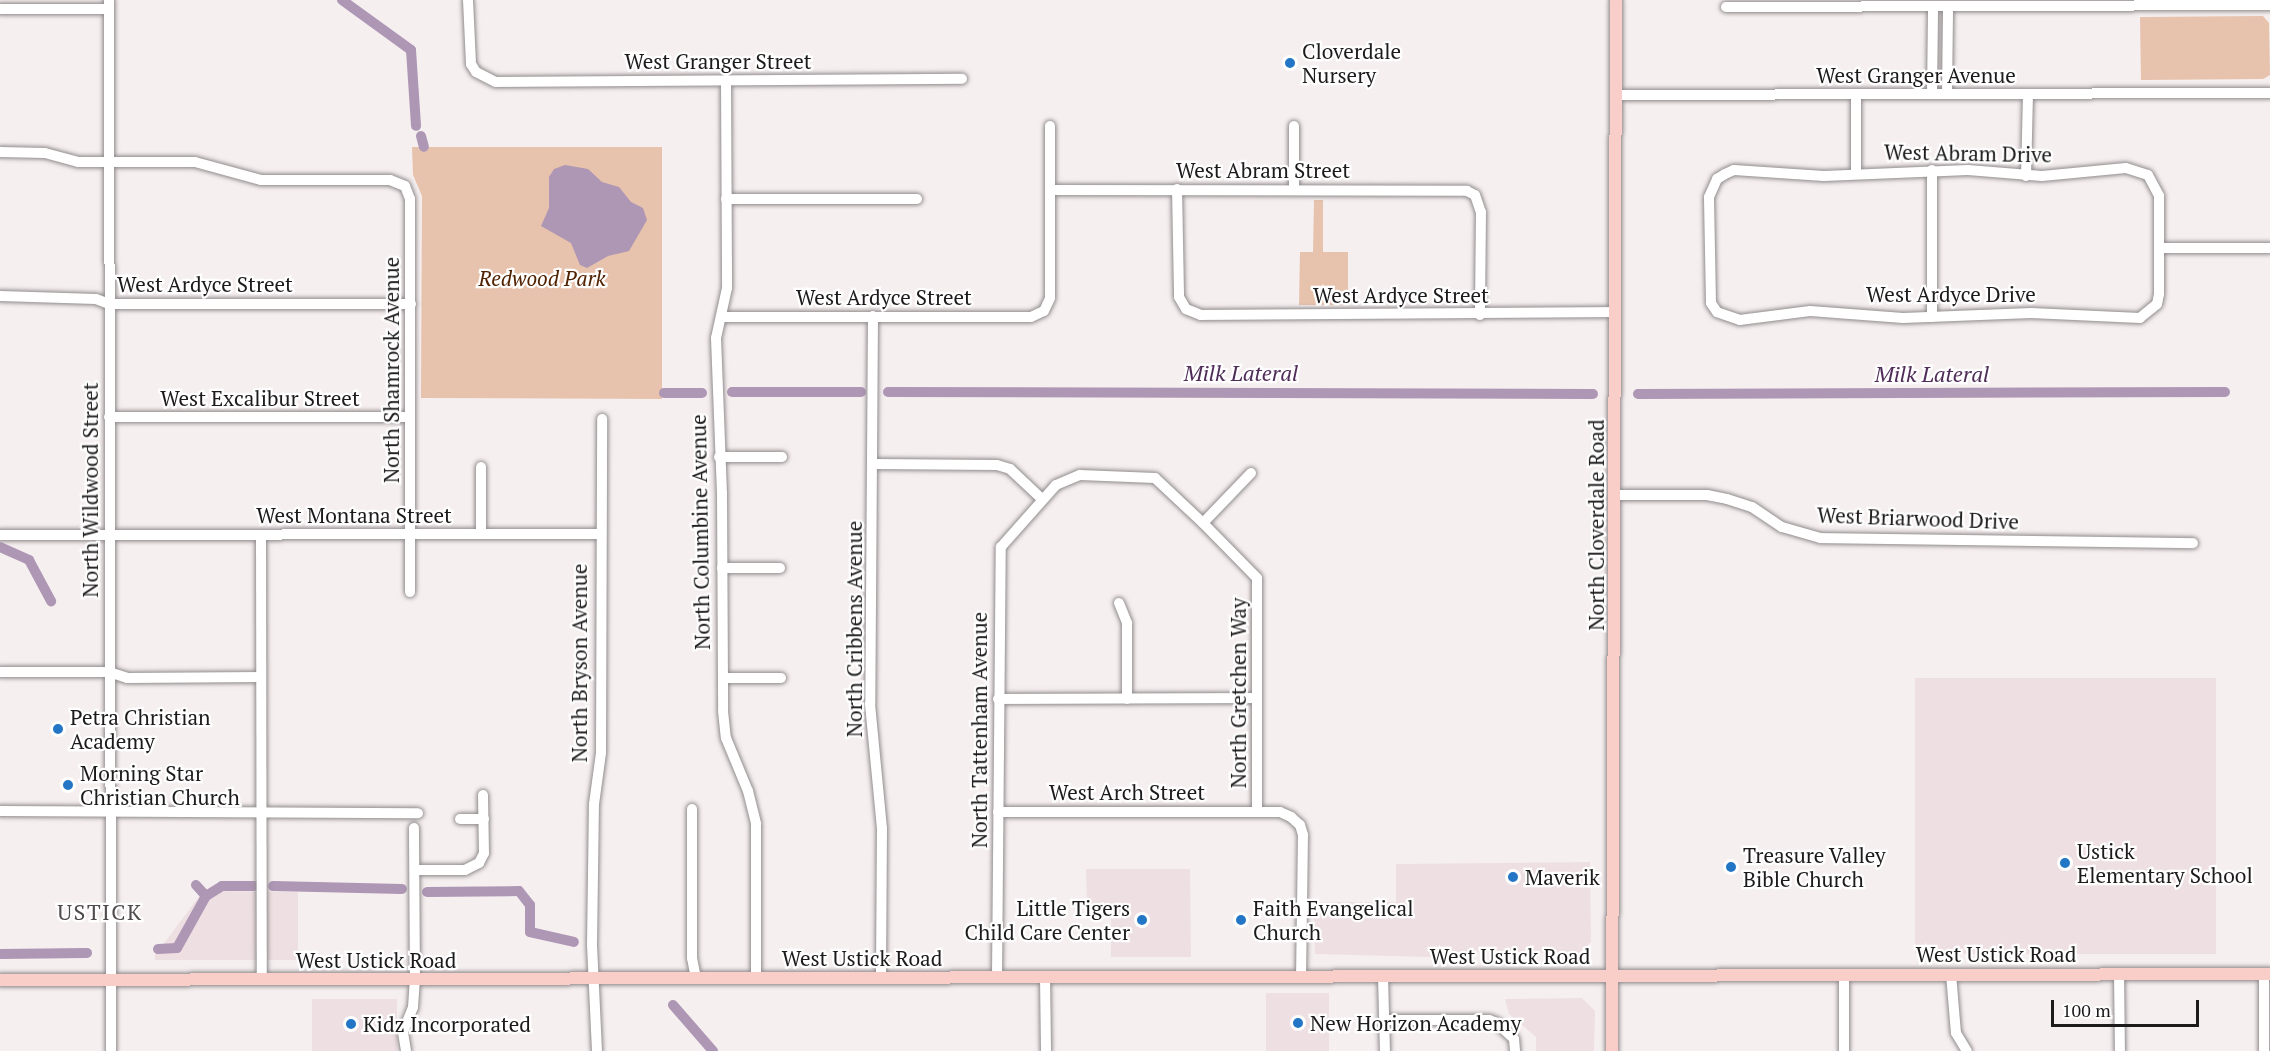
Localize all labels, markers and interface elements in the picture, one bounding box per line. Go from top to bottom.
place label: Cloverdale Nursery [1302,38,1401,88]
street label: West Granger Street [624,48,812,74]
marker: Cloverdale Nursery [1283,56,1297,70]
street label: West Granger Avenue [1816,62,2016,88]
street label: West Abram Drive [1884,139,2052,167]
street label: West Abram Street [1176,157,1350,183]
street label: North Shamrock Avenue [378,257,404,483]
park label: Redwood Park [478,265,606,291]
street label: West Ardyce Street [117,271,293,297]
street label: West Ardyce Drive [1866,281,2036,307]
street label: West Ardyce Street [1313,282,1489,308]
street label: West Ardyce Street [796,284,972,310]
water label: Milk Lateral [1184,360,1298,386]
water label: Milk Lateral [1875,361,1989,387]
street label: North Wildwood Street [77,382,103,598]
street label: West Excalibur Street [160,385,360,411]
street label: North Columbine Avenue [685,414,715,650]
street label: North Cloverdale Road [1583,419,1609,631]
street label: West Montana Street [256,502,452,528]
street label: West Briarwood Drive [1817,502,2019,534]
street label: North Cribbens Avenue [841,520,867,738]
street label: North Bryson Avenue [566,563,592,763]
street label: North Gretchen Way [1225,598,1251,788]
street label: North Tattenham Avenue [966,612,992,848]
place label: Petra Christian Academy [70,704,211,754]
marker: Petra Christian Academy [51,722,65,736]
place label: Morning Star Christian Church [80,760,240,810]
marker: Morning Star Christian Church [61,778,75,792]
street label: West Arch Street [1049,779,1205,805]
place label: Ustick Elementary School [2077,838,2253,888]
place label: Treasure Valley Bible Church [1743,842,1886,892]
marker: Ustick Elementary School [2058,856,2072,870]
marker: Treasure Valley Bible Church [1724,860,1738,874]
place label: Maverik [1525,864,1600,890]
marker: Maverik [1506,870,1520,884]
place label: Little Tigers Child Care Center [964,895,1130,945]
place label: Faith Evangelical Church [1253,895,1413,945]
district label: USTICK [57,899,143,925]
marker: Little Tigers Child Care Center [1135,913,1149,927]
marker: Faith Evangelical Church [1234,913,1248,927]
street label: West Ustick Road [1916,941,2076,967]
street label: West Ustick Road [1430,943,1590,969]
street label: West Ustick Road [782,945,942,971]
street label: West Ustick Road [296,947,456,973]
scale bar [2054,988,2202,1026]
text: 100 m [2062,998,2111,1022]
place label: New Horizon Academy [1310,1010,1522,1036]
place label: Kidz Incorporated [363,1011,531,1037]
marker: New Horizon Academy [1291,1016,1305,1030]
marker: Kidz Incorporated [344,1017,358,1031]

